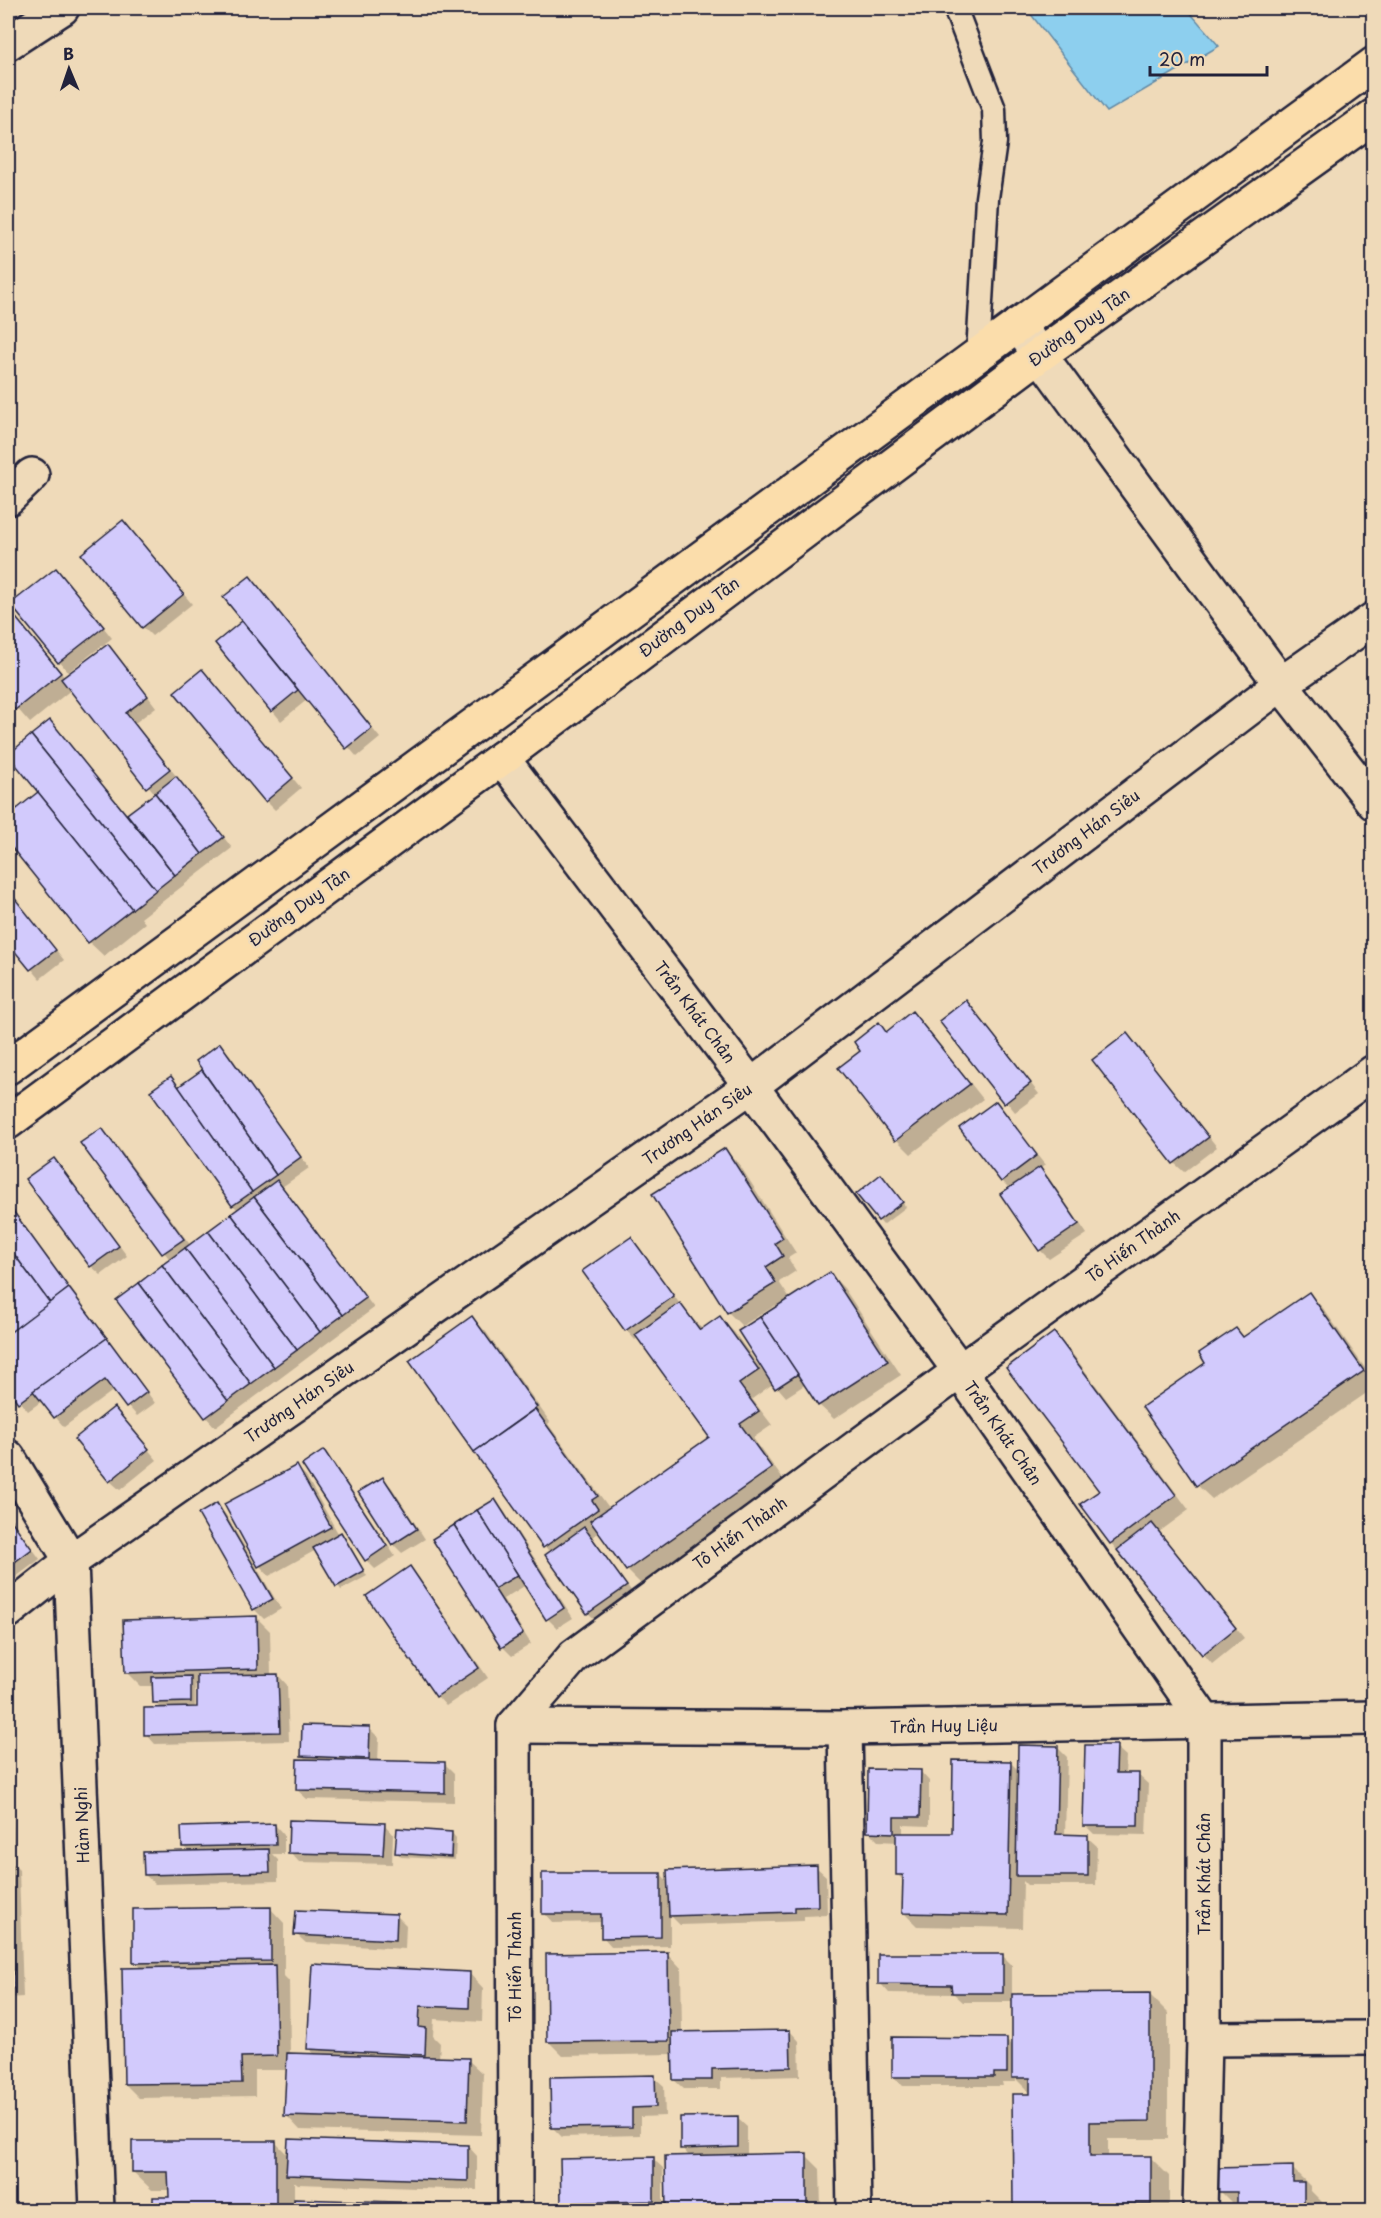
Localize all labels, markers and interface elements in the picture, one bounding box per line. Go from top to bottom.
north arrow [39,39,99,99]
scale bar [1150,39,1267,77]
text: B [63,41,74,65]
text: 20 m [1159,45,1205,72]
street label: Đường Duy Tân [1023,281,1134,371]
street label: Đường Duy Tân [633,570,744,662]
street label: Trương Hán Siêu [1027,783,1144,880]
street label: Đường Duy Tân [243,861,354,951]
street label: Trần Khát Chân [649,955,742,1068]
street label: Trương Hán Siêu [637,1076,756,1170]
street label: Tô Hiến Thành [1080,1203,1184,1288]
street label: Trương Hán Siêu [239,1354,358,1448]
street label: Trần Khát Chân [959,1375,1049,1490]
street label: Tô Hiến Thành [687,1490,791,1575]
street label: Trần Huy Liệu [890,1712,998,1738]
street label: Hàm Nghi [68,1786,94,1864]
street label: Trần Khát Chân [1191,1813,1215,1935]
street label: Tô Hiến Thành [502,1911,526,2023]

